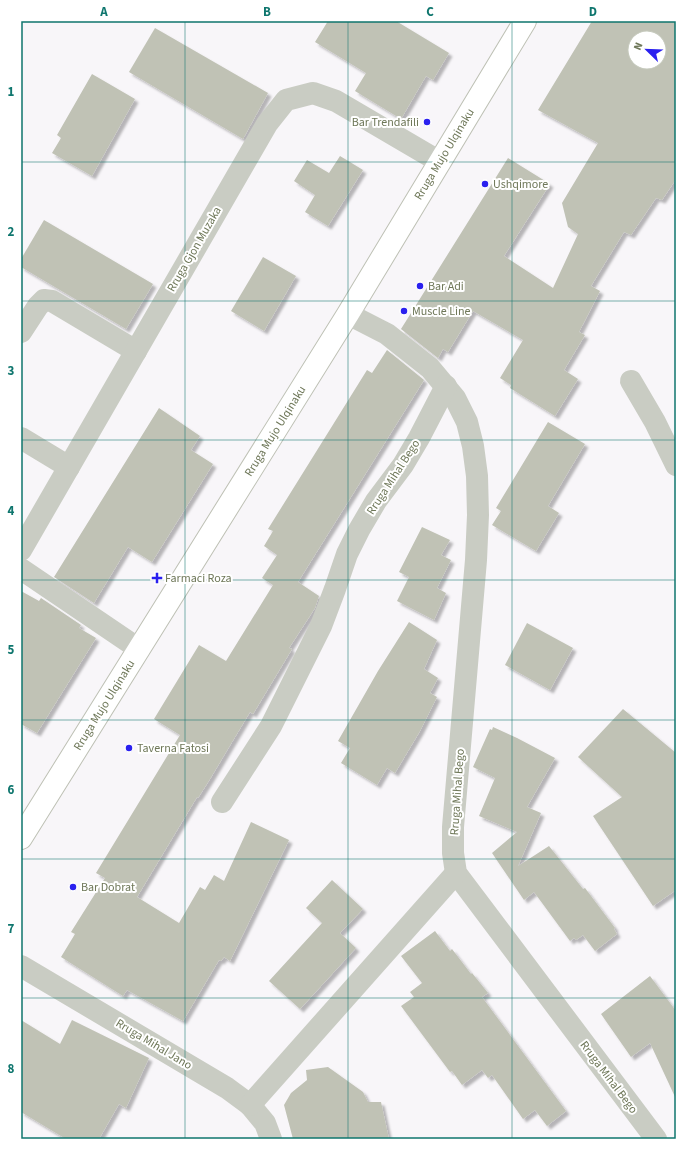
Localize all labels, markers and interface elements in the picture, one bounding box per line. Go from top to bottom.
text: A [99,3,108,21]
text: B [263,3,271,21]
text: C [426,3,434,21]
text: D [589,3,597,21]
north arrow [627,30,667,70]
text: N [630,40,647,53]
text: 1 [8,83,15,101]
street label: Rruga Mujo Ulqinaku [410,105,479,203]
place label: Bar Trendafili [352,114,419,131]
marker: Bar Trendafili [422,117,432,127]
place label: Ushqimore [493,176,548,193]
marker: Ushqimore [480,179,490,189]
street label: Rruga Gjon Muzaka [163,204,226,295]
text: 2 [8,223,15,241]
place label: Bar Adi [428,278,464,295]
marker: Bar Adi [415,281,425,291]
place label: Muscle Line [412,303,471,320]
marker: Muscle Line [399,306,409,316]
text: 3 [8,362,15,380]
street label: Rruga Mujo Ulqinaku [241,383,310,480]
street label: Rruga Mihal Bego [363,436,424,518]
text: 4 [8,502,15,520]
place label: Farmaci Roza [165,570,232,587]
marker: Farmaci Roza [152,573,162,583]
text: 5 [8,641,15,659]
street label: Rruga Mujo Ulqinaku [70,657,139,754]
place label: Taverna Fatosi [137,740,209,757]
marker: Taverna Fatosi [124,743,134,753]
street label: Rruga Mihal Bego [446,748,469,836]
text: 6 [8,781,15,799]
place label: Bar Dobrat [81,879,135,896]
marker: Bar Dobrat [68,882,78,892]
text: 7 [8,920,15,938]
street label: Rruga Mihal Jano [112,1015,195,1074]
street label: Rruga Mihal Bego [576,1038,642,1117]
text: 8 [8,1060,15,1078]

